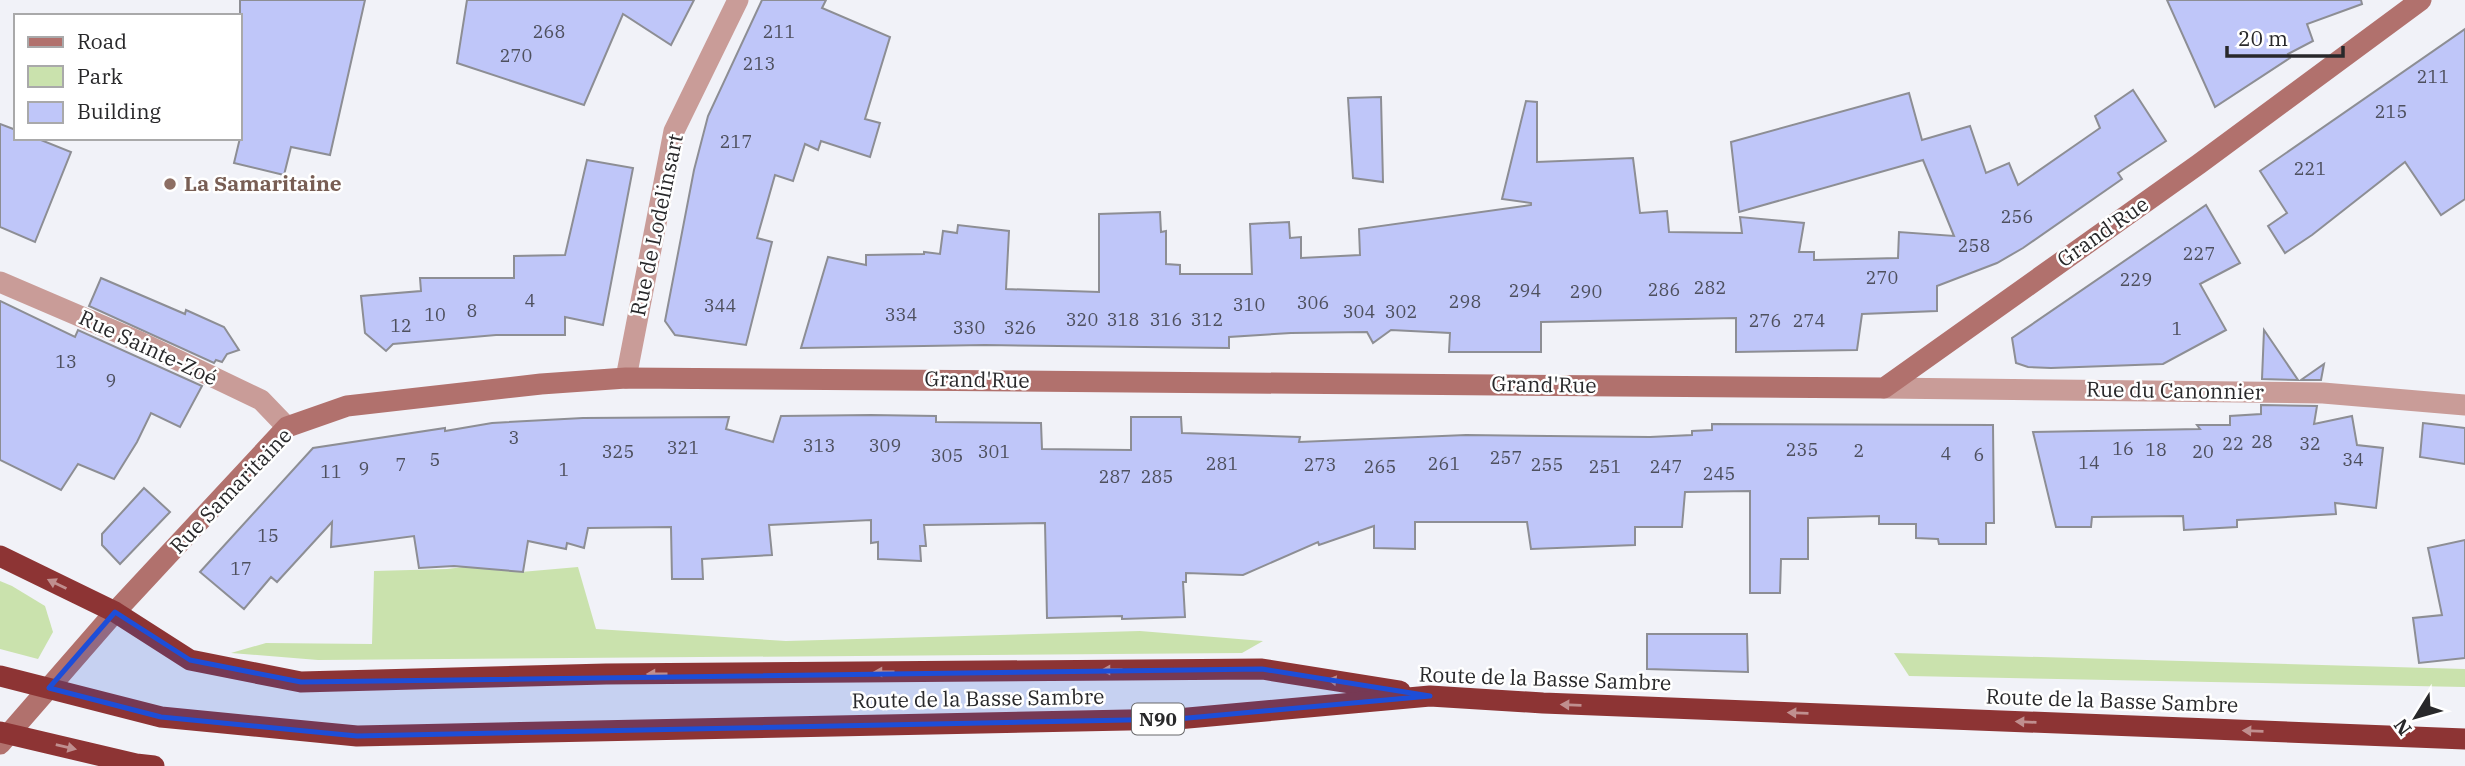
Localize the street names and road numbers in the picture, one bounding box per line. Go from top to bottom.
street label: Rue de Lodelinsart [623,131,689,318]
street label: Grand'Rue [2051,189,2154,273]
street label: Rue Sainte-Zoé [75,303,222,391]
street label: Grand'Rue [924,364,1030,394]
street label: Grand'Rue [1491,369,1597,399]
street label: Rue du Canonnier [2086,374,2265,406]
street label: Rue Samaritaine [163,421,297,559]
street label: Route de la Basse Sambre [1418,660,1672,696]
street label: Route de la Basse Sambre [851,682,1105,714]
street label: Route de la Basse Sambre [1985,682,2239,718]
road number: N90 [1132,704,1184,734]

